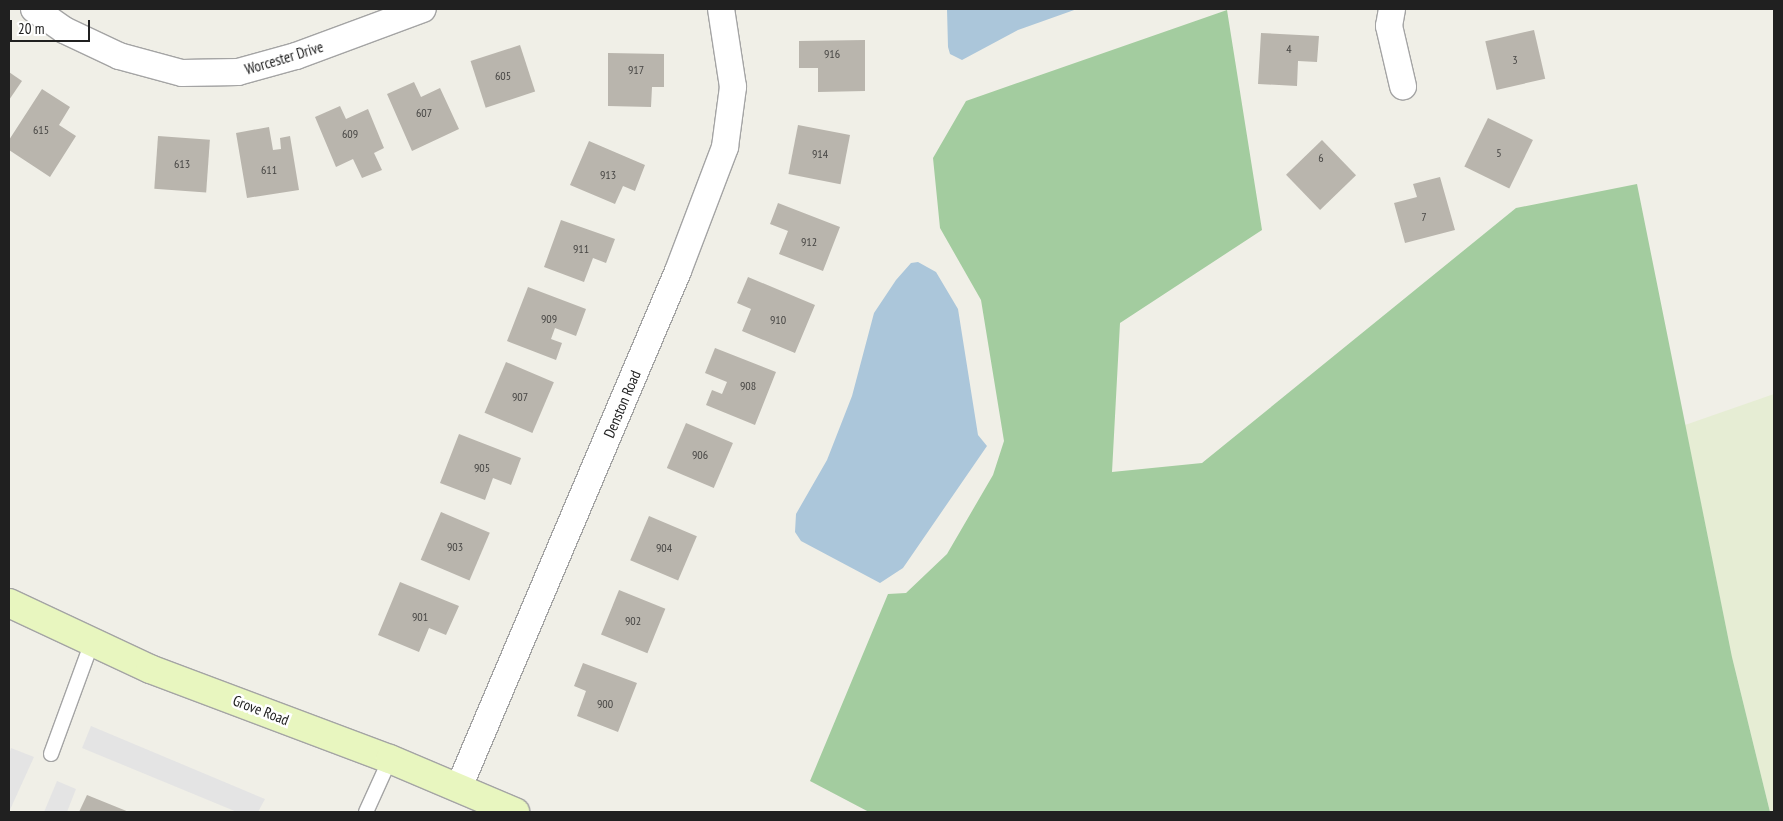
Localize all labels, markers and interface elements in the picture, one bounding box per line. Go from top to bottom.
scale bar [12,10,92,42]
text: 20 m [18,19,44,38]
street label: Worcester Drive [243,38,325,78]
house number: 4 [1286,42,1292,56]
house number: 916 [824,47,840,61]
house number: 3 [1512,53,1518,67]
house number: 917 [628,63,644,77]
house number: 605 [495,69,511,83]
house number: 607 [416,106,432,120]
house number: 615 [33,123,49,137]
house number: 609 [342,127,358,141]
house number: 5 [1496,146,1502,160]
house number: 914 [812,147,828,161]
house number: 6 [1318,151,1324,165]
house number: 613 [174,157,190,171]
house number: 611 [261,163,277,177]
house number: 913 [600,168,616,182]
house number: 7 [1421,210,1427,224]
house number: 912 [801,235,817,249]
house number: 911 [573,242,589,256]
house number: 909 [541,312,557,326]
house number: 910 [770,313,786,327]
street label: Denston Road [600,368,644,440]
house number: 908 [740,379,756,393]
house number: 907 [512,390,528,404]
house number: 906 [692,448,708,462]
house number: 905 [474,461,490,475]
house number: 903 [447,540,463,554]
house number: 904 [656,541,672,555]
house number: 901 [412,610,428,624]
house number: 902 [625,614,641,628]
street label: Grove Road [230,691,292,729]
house number: 900 [597,697,613,711]

